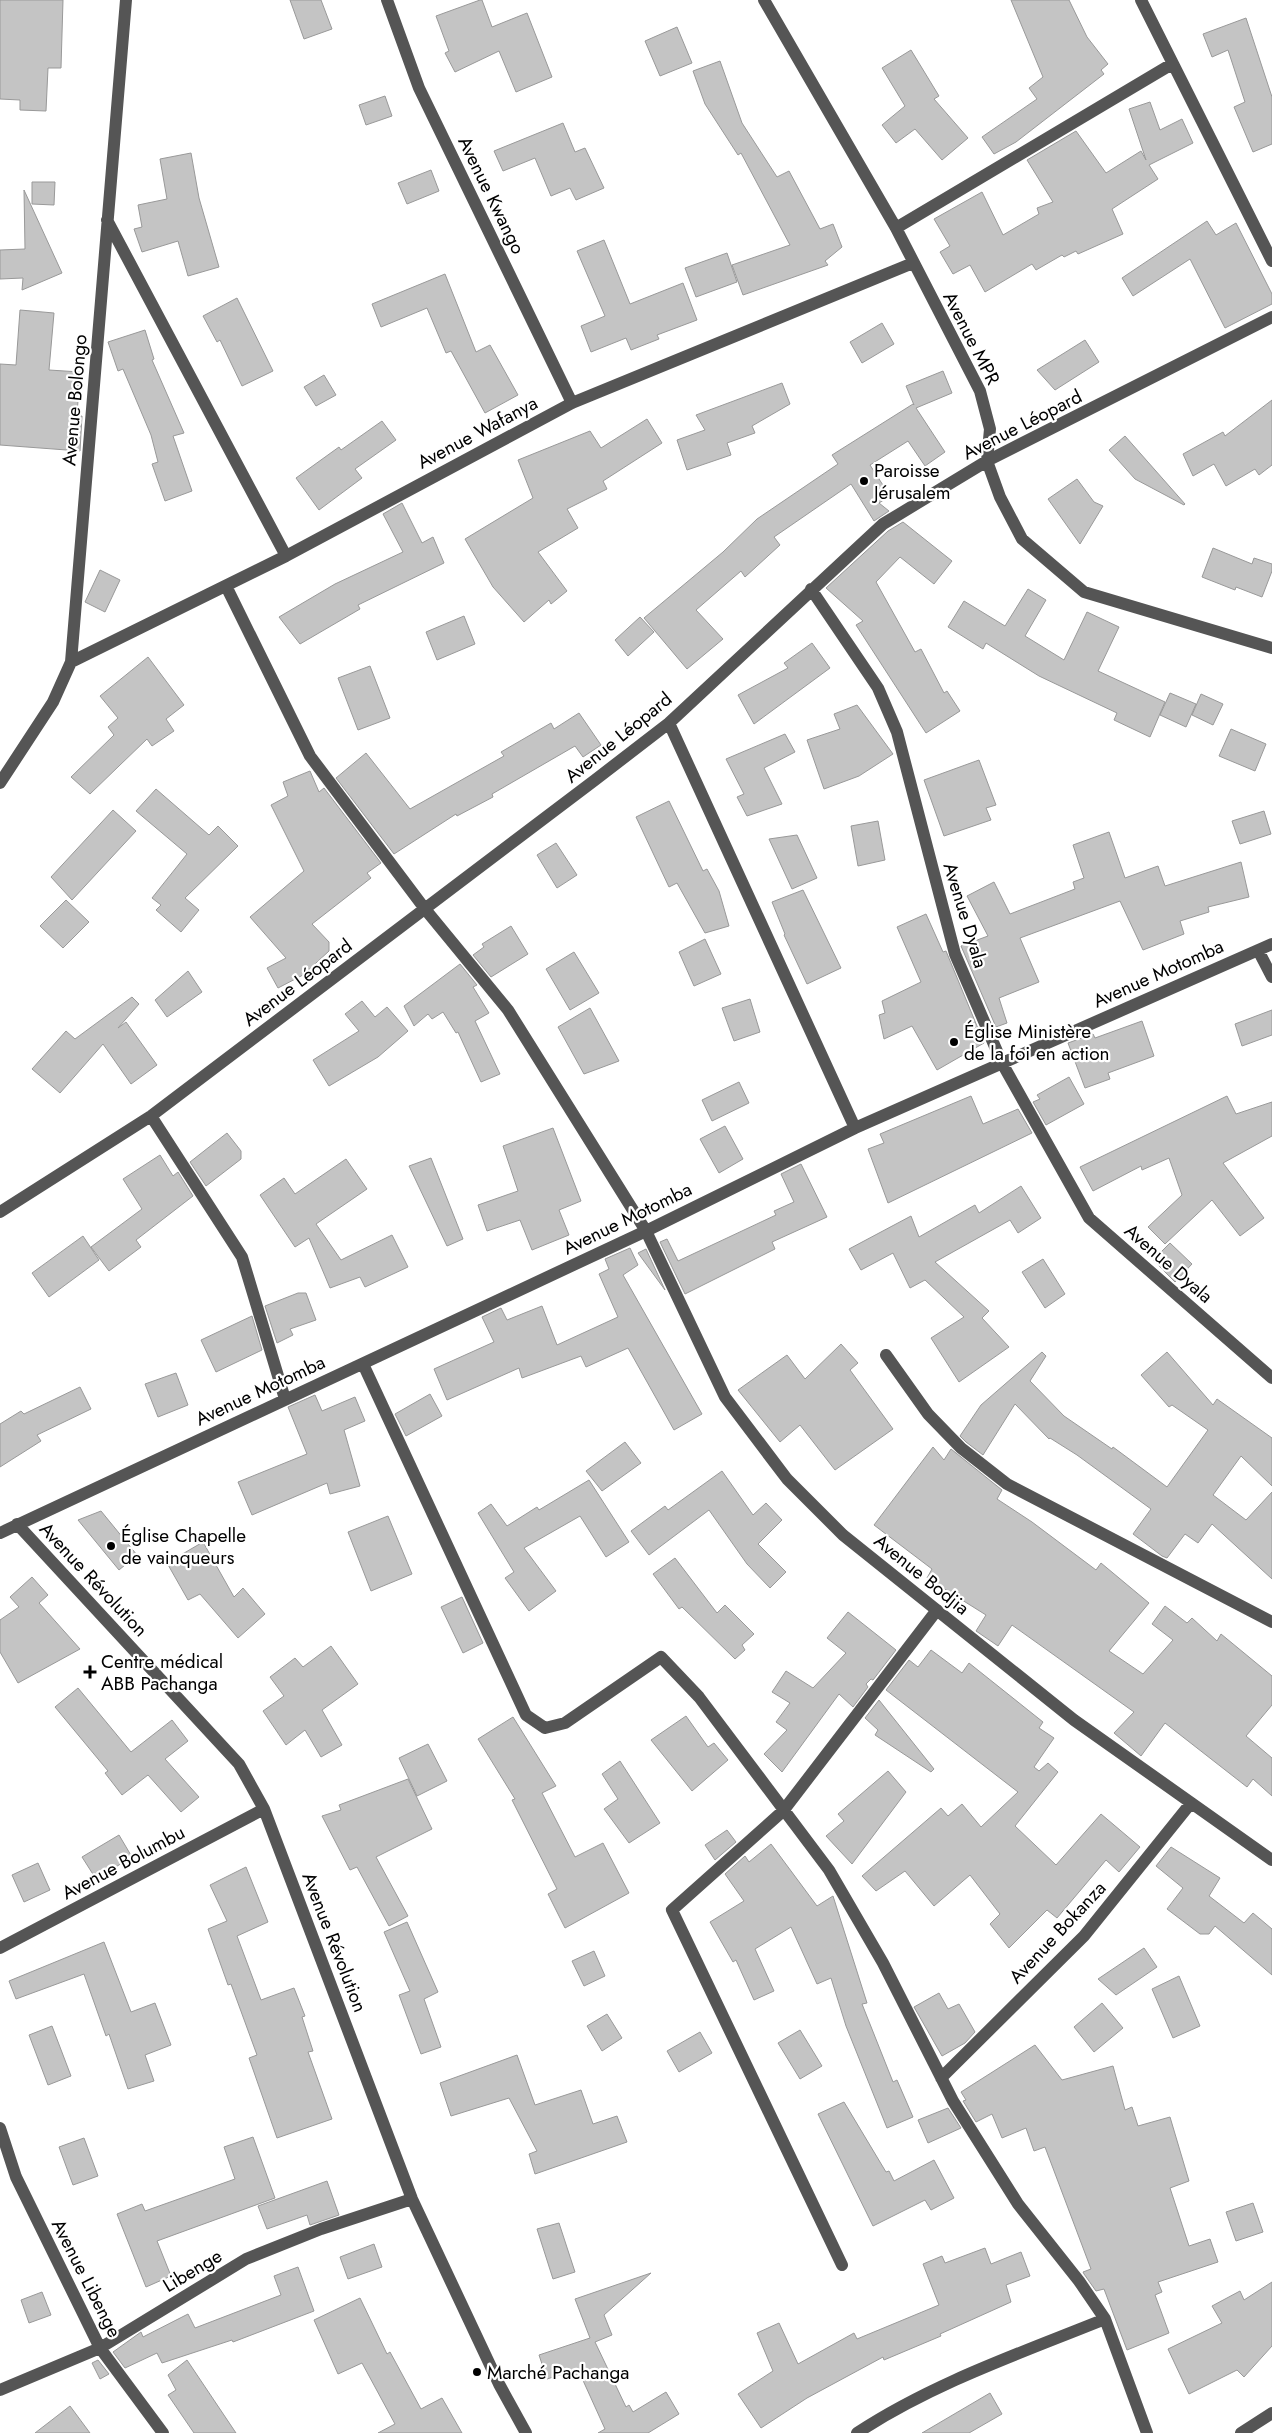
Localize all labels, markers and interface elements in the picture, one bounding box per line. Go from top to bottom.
street label: Avenue Kwango [451,132,532,259]
street label: Avenue MPR [937,287,1007,390]
street label: Avenue Bolongo [55,333,94,467]
street label: Avenue Léopard [958,383,1087,466]
street label: Avenue Wafanya [412,389,542,476]
place label: Paroisse Jérusalem [871,457,951,506]
marker: Paroisse Jérusalem [858,475,870,487]
street label: Avenue Léopard [559,686,678,789]
street label: Avenue Dyala [937,859,994,971]
street label: Avenue Léopard [237,932,358,1033]
street label: Avenue Motomba [1089,933,1228,1014]
place label: Église Ministère de la foi en action [964,1018,1110,1067]
marker: Église Ministère de la foi en action [948,1036,960,1048]
street label: Avenue Motomba [558,1176,696,1261]
street label: Avenue Dyala [1119,1217,1219,1309]
street label: Avenue Motomba [191,1349,330,1432]
street label: Avenue Révolution [33,1516,154,1643]
place label: Église Chapelle de vainqueurs [121,1522,246,1571]
street label: Avenue Bodjia [868,1528,975,1621]
marker: Église Chapelle de vainqueurs [105,1540,117,1552]
place label: Centre médical ABB Pachanga [101,1648,223,1697]
marker: Centre médical ABB Pachanga [83,1665,97,1679]
street label: Avenue Bolumbu [57,1819,190,1906]
street label: Avenue Révolution [295,1868,374,2016]
street label: Avenue Bokanza [1003,1875,1112,1990]
street label: Avenue Libenge [45,2214,128,2342]
street label: Libenge [158,2242,227,2299]
place label: Marché Pachanga [487,2359,629,2386]
marker: Marché Pachanga [471,2366,483,2378]

